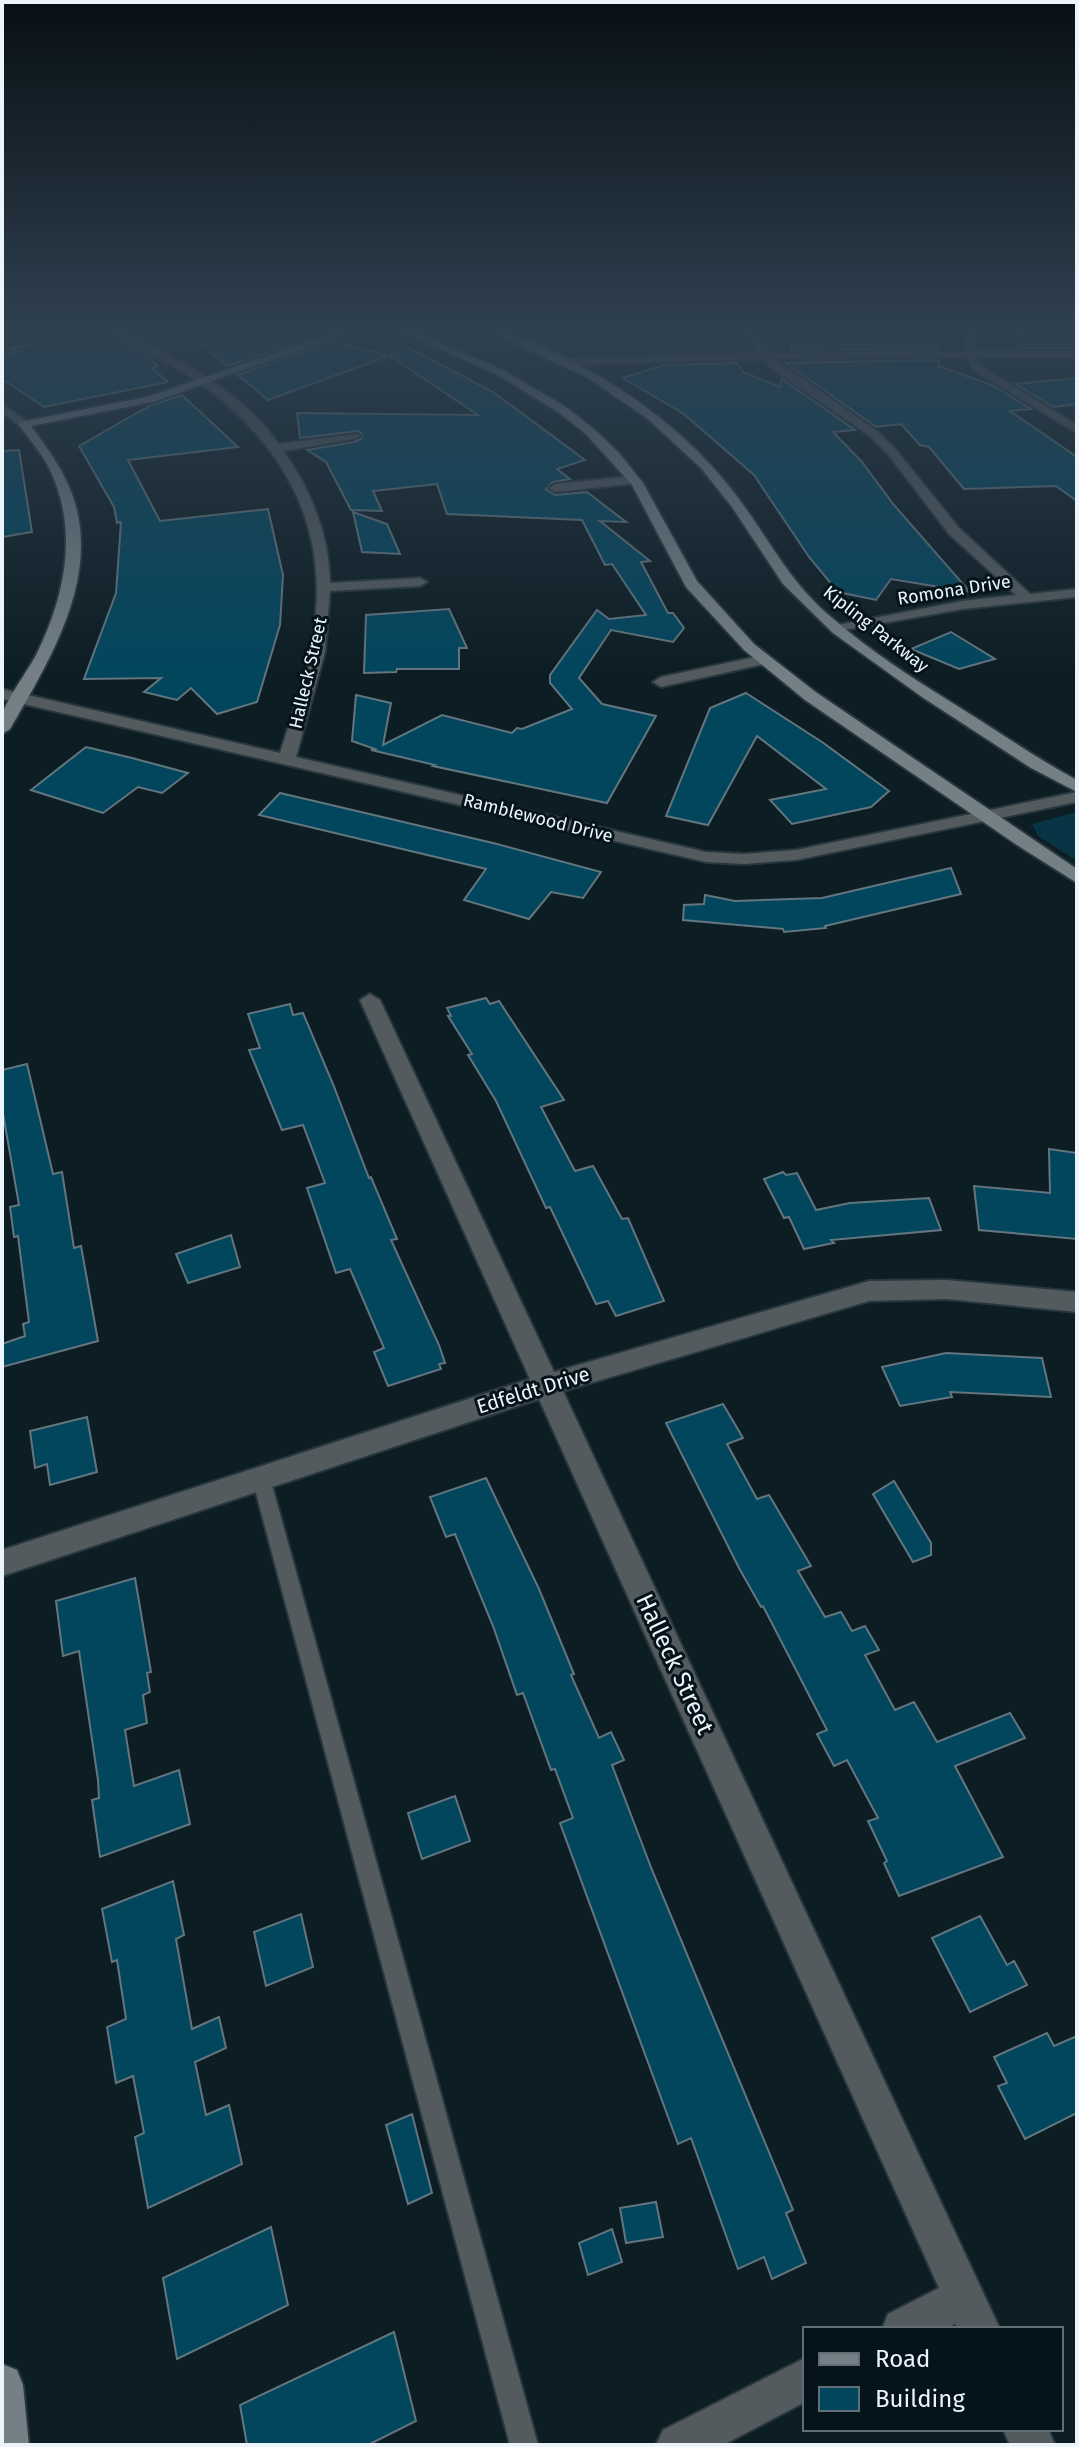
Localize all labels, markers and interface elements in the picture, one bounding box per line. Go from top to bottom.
street label: Romona Drive [896,570,1012,610]
street label: Kipling Parkway [819,581,933,677]
street label: Halleck Street [285,615,332,731]
street label: Ramblewood Drive [461,789,615,847]
street label: Edfeldt Drive [474,1361,592,1419]
street label: Halleck Street [630,1589,720,1739]
legend [803,2327,1063,2431]
text: Road [875,2345,930,2373]
text: Building [875,2385,965,2413]

